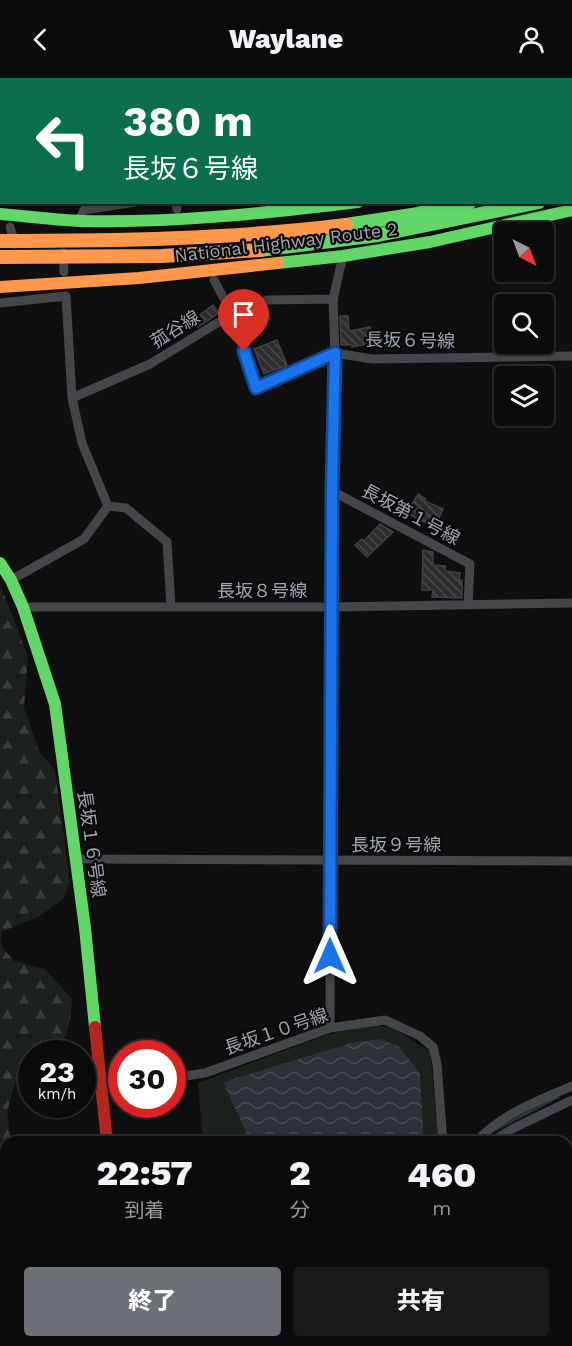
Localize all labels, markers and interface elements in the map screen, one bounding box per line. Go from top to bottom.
icon: back [24,23,57,56]
text: Waylane [229,23,343,55]
icon: person [515,23,548,56]
text: 380 m [123,97,253,146]
icon: left [24,102,102,180]
text: 長坂６号線 [123,153,258,185]
street label: National Highway Route 2 [173,218,399,266]
north arrow [494,222,554,282]
map controls [494,222,554,426]
pin [218,289,269,351]
button: search [494,294,554,354]
icon: arrive [227,298,260,331]
street label: 菰谷線 [147,306,203,352]
street label: 長坂６号線 [365,329,455,351]
button: layers [494,366,554,426]
street label: 長坂第１号線 [358,479,464,549]
street label: 長坂８号線 [217,580,307,601]
street label: 長坂１６号線 [74,789,110,899]
street label: 長坂９号線 [351,834,441,855]
position arrow [298,924,362,988]
street label: 長坂１０号線 [222,1003,330,1059]
speed limit sign: 30 [108,1040,186,1118]
text: 23 [39,1054,75,1089]
text: km/h [38,1085,76,1103]
text: 22:57 [96,1152,193,1194]
text: 2 [289,1152,311,1194]
text: 460 [407,1154,477,1196]
text: m [432,1196,451,1220]
text: 到着 [125,1198,165,1222]
text: 分 [290,1198,310,1222]
button: 終了 [24,1267,281,1336]
button: 共有 [293,1267,549,1336]

